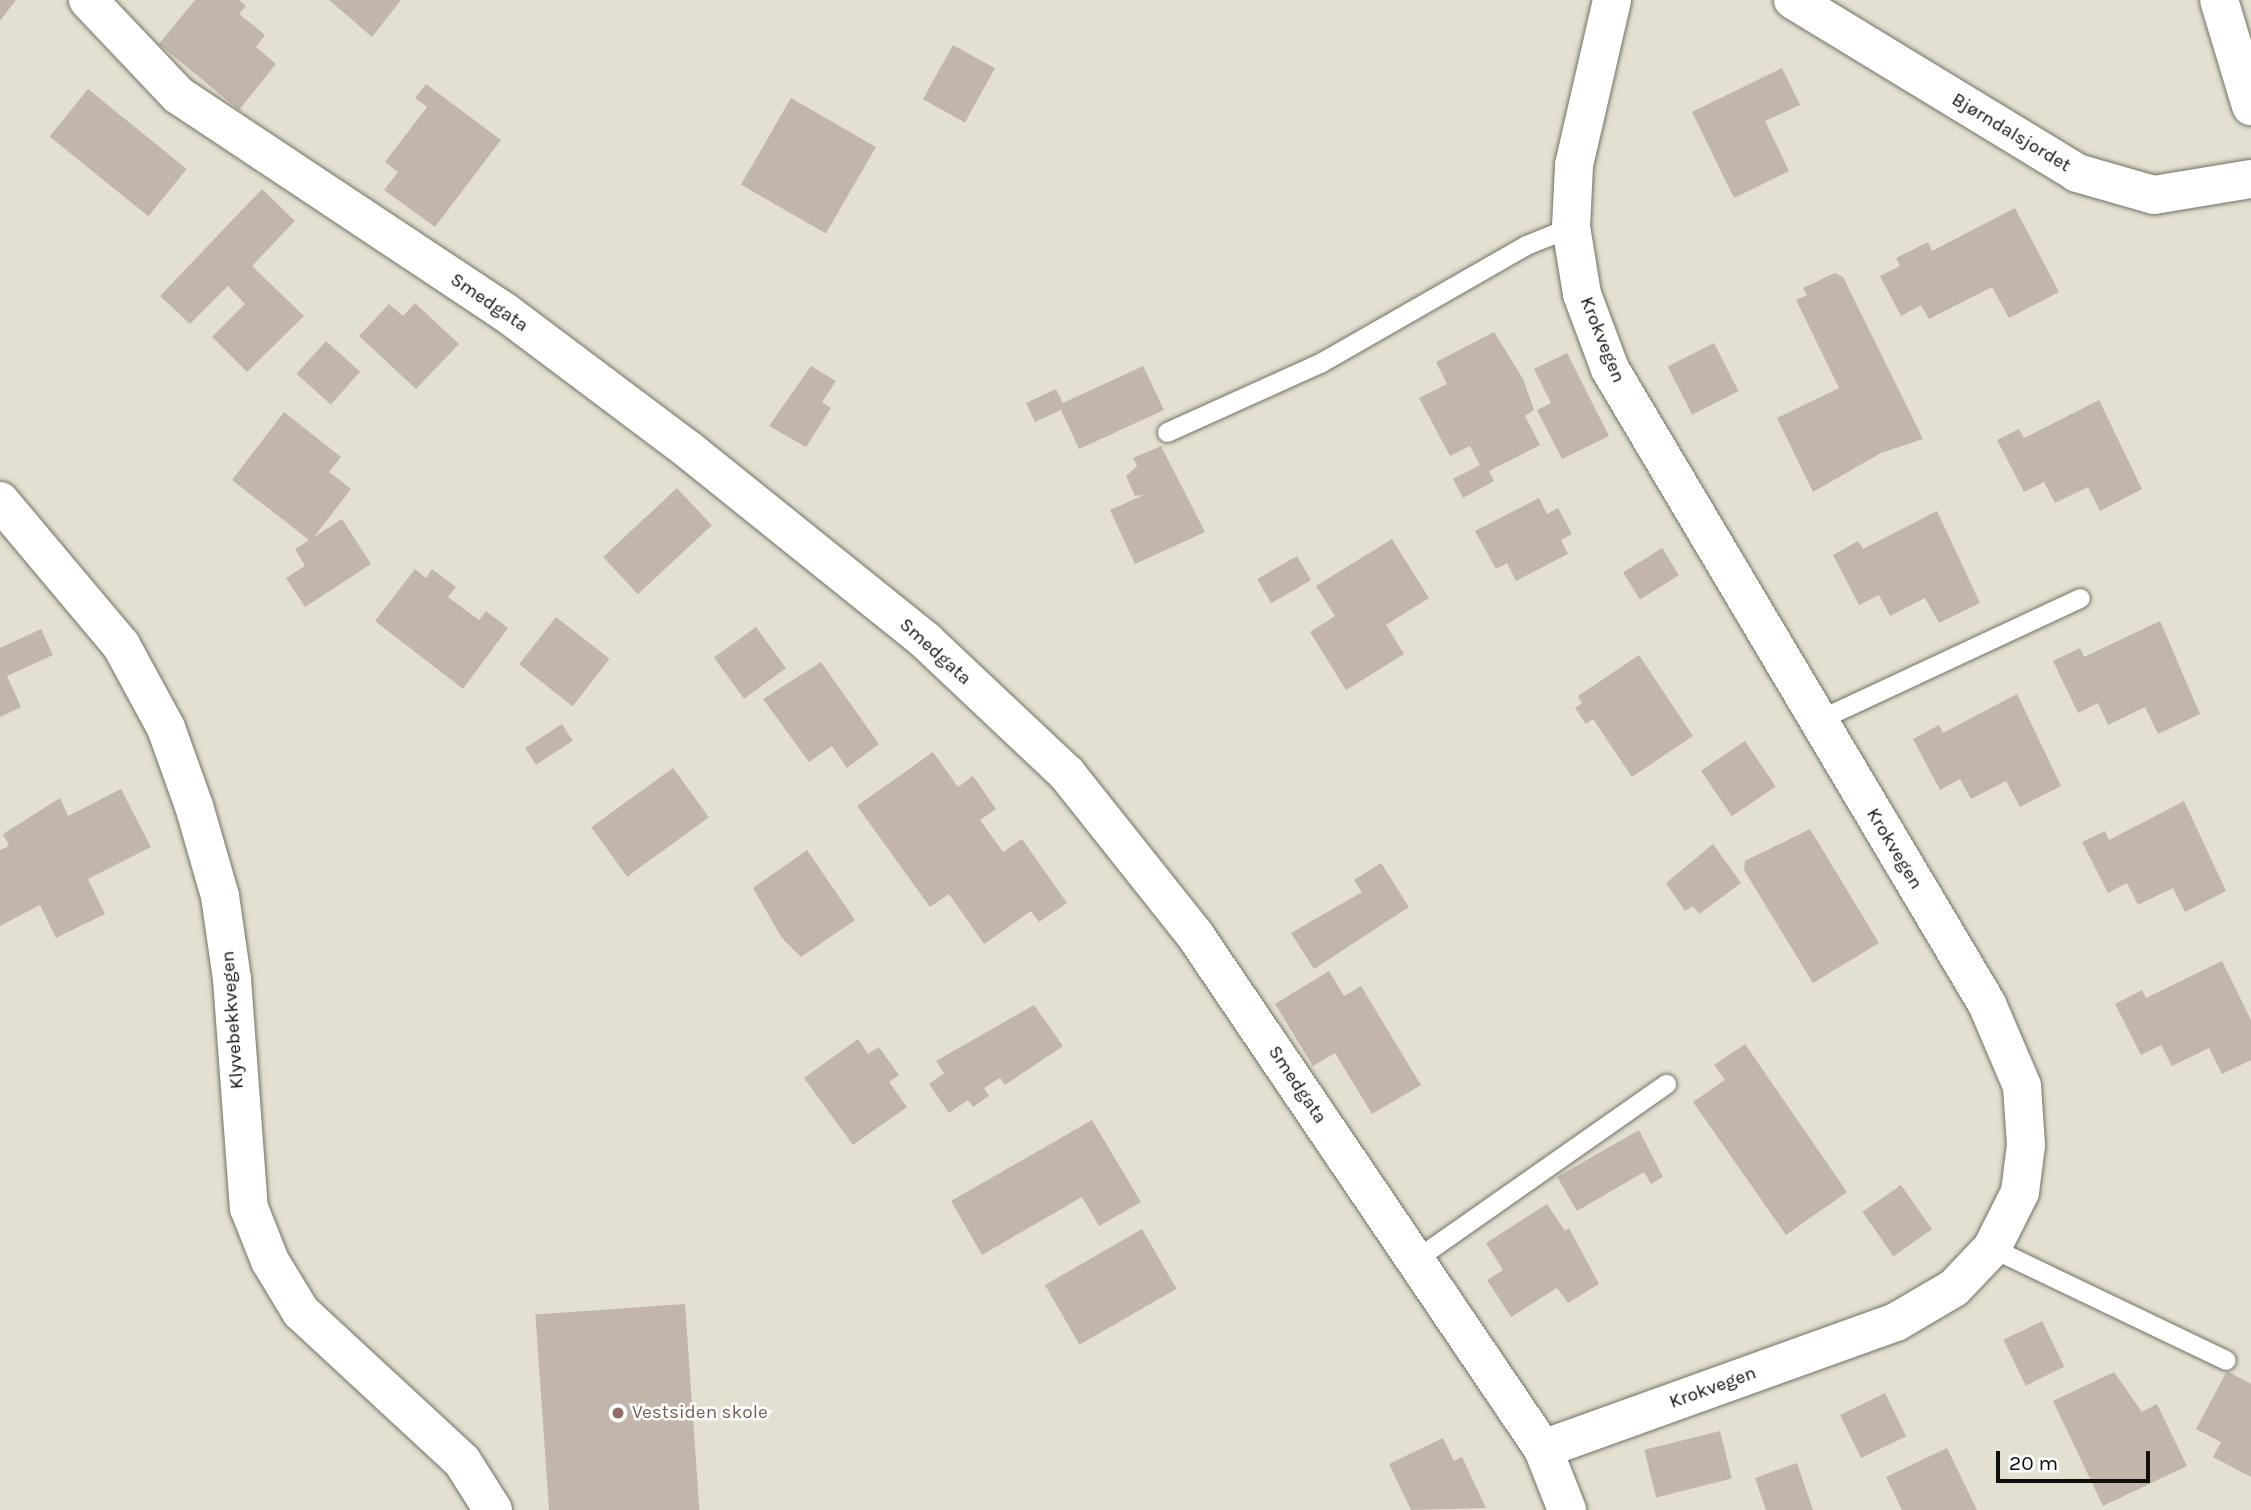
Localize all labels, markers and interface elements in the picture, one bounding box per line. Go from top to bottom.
street label: Bjørndalsjordet [1947,88,2075,178]
street label: Smedgata [446,269,532,337]
street label: Krokvegen [1574,294,1630,386]
street label: Smedgata [894,614,976,690]
street label: Krokvegen [1861,804,1927,894]
street label: Klyvebekkvegen [217,950,249,1090]
street label: Smedgata [1263,1042,1331,1128]
street label: Krokvegen [1666,1362,1760,1414]
place label: Vestsiden skole [632,1402,768,1424]
marker: Vestsiden skole [610,1405,626,1421]
scale bar [1999,1436,2153,1480]
text: 20 m [2009,1451,2058,1475]

